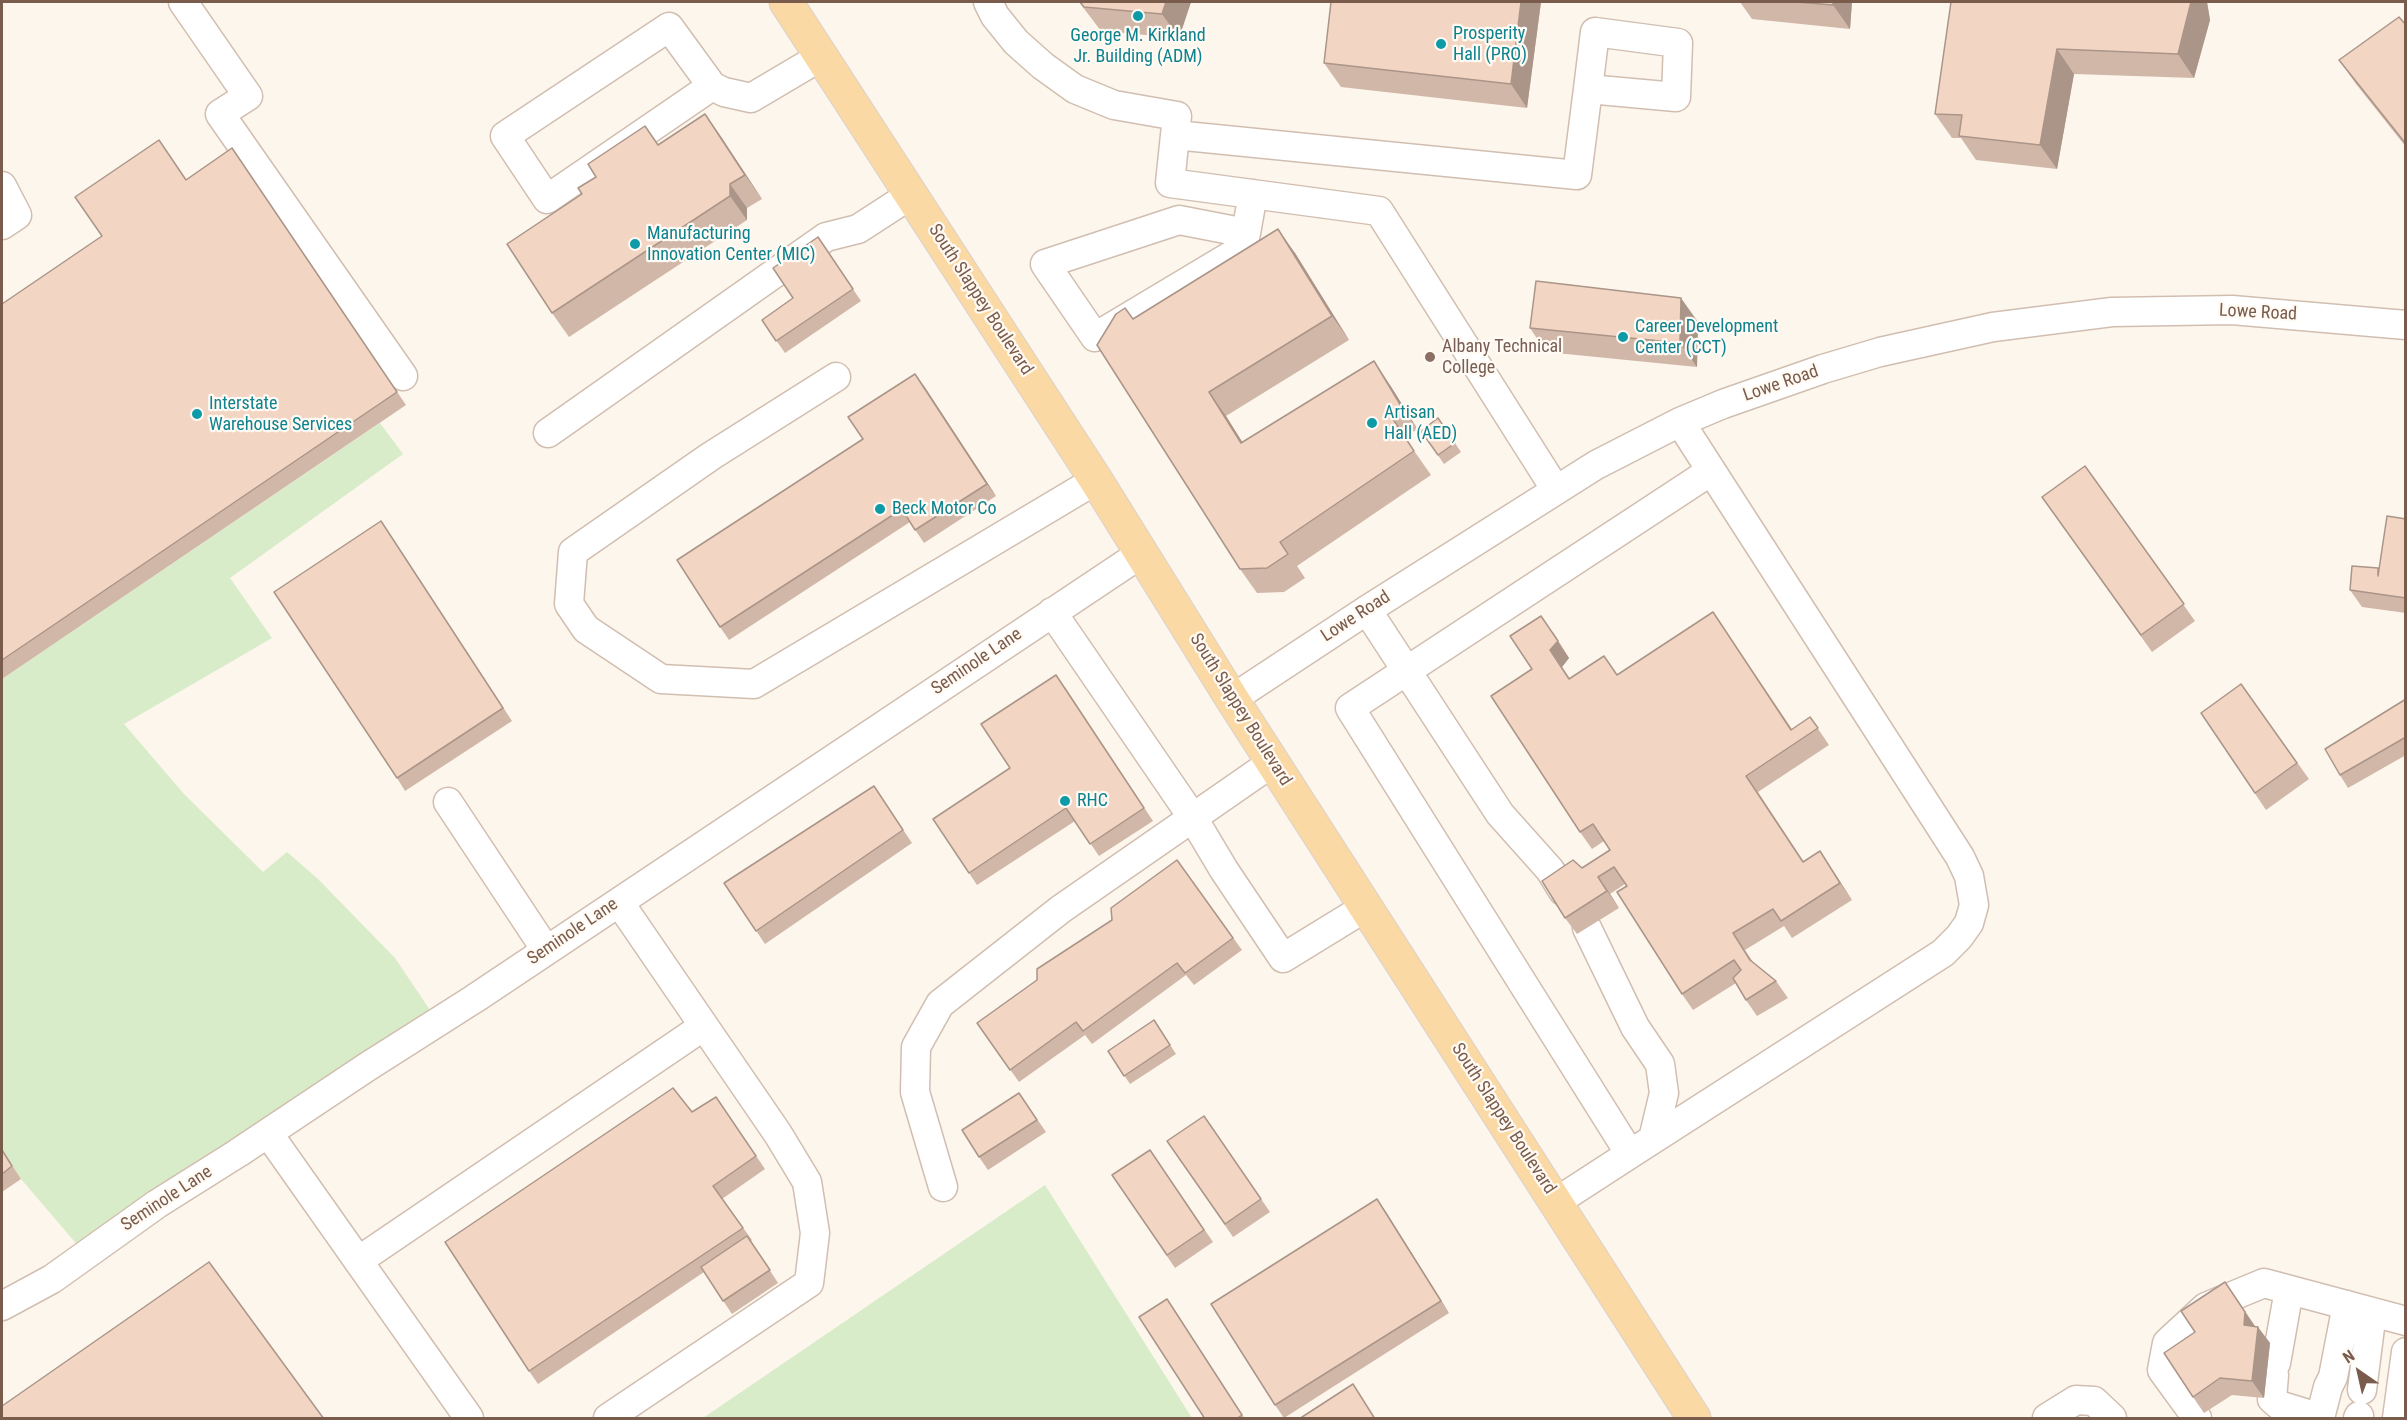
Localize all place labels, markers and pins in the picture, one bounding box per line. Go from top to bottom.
marker: George M. Kirkland Jr. Building (ADM) [1131,9,1145,23]
place label: Prosperity Hall (PRO) [1453,23,1527,66]
place label: George M. Kirkland Jr. Building (ADM) [1070,25,1206,68]
marker: Prosperity Hall (PRO) [1434,37,1448,51]
place label: Manufacturing Innovation Center (MIC) [647,223,816,266]
marker: Manufacturing Innovation Center (MIC) [628,237,642,251]
place label: Career Development Center (CCT) [1635,316,1778,358]
marker: Career Development Center (CCT) [1616,330,1630,344]
place label: Albany Technical College [1442,336,1562,378]
marker: Albany Technical College [1423,350,1437,364]
place label: Interstate Warehouse Services [209,393,352,436]
place label: Artisan Hall (AED) [1384,402,1457,444]
marker: Interstate Warehouse Services [190,407,204,421]
marker: Artisan Hall (AED) [1365,416,1379,430]
place label: Beck Motor Co [892,498,996,520]
marker: Beck Motor Co [873,502,887,516]
place label: RHC [1077,790,1108,812]
marker: RHC [1058,794,1072,808]

